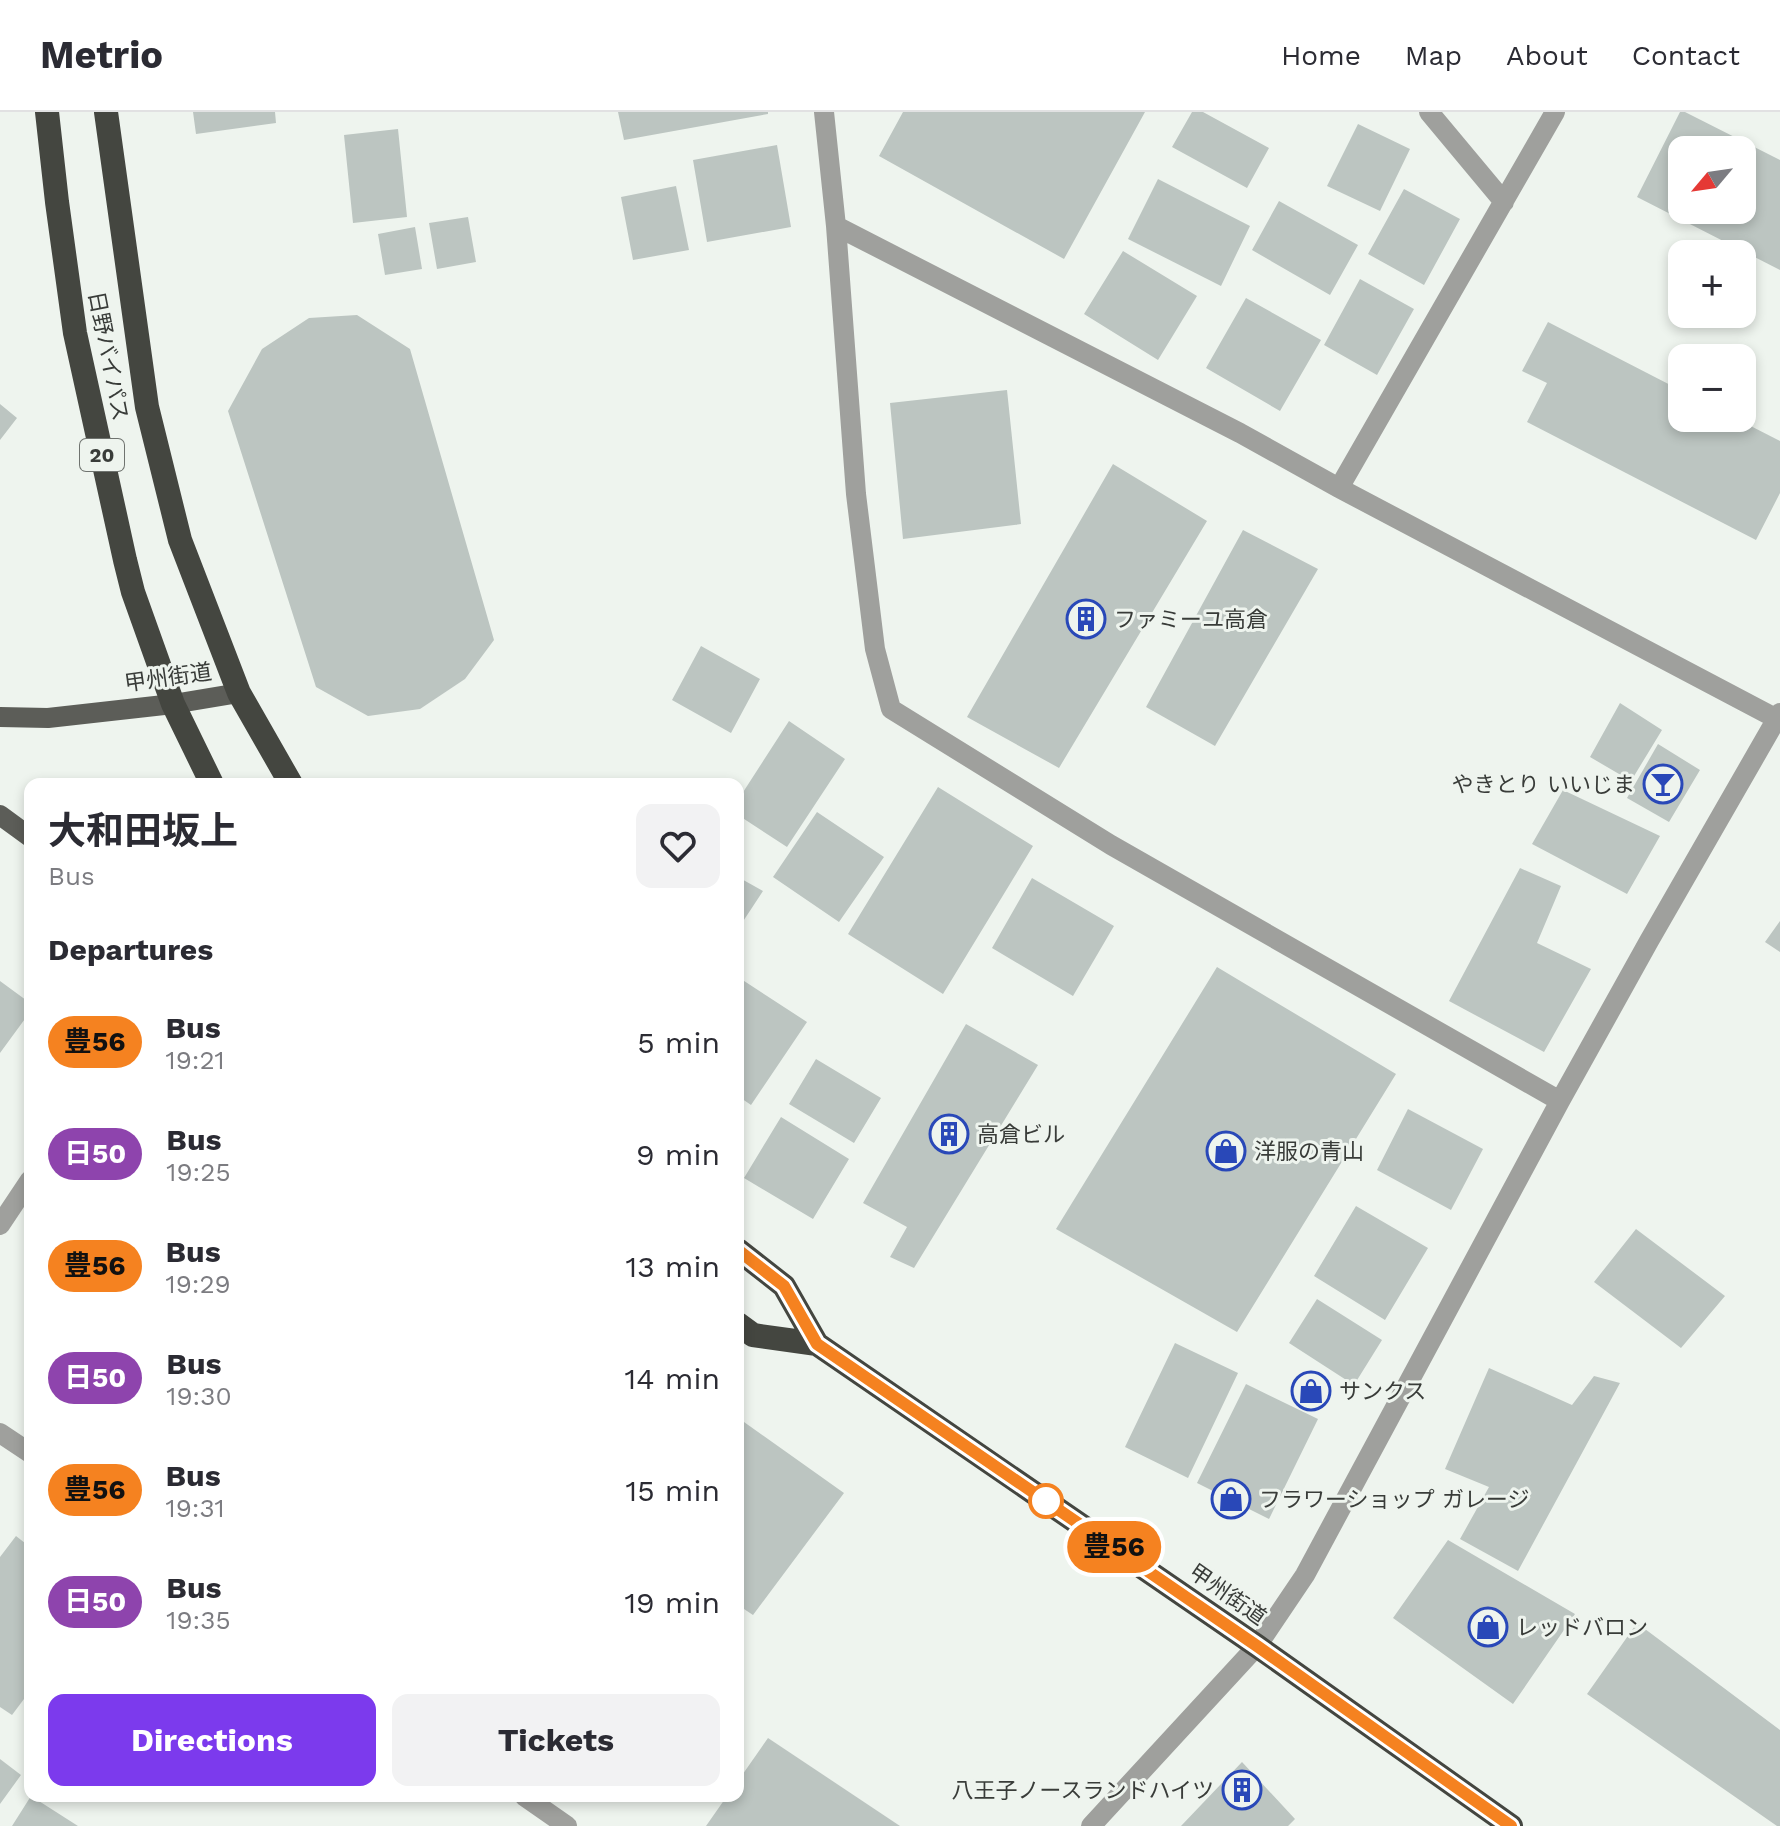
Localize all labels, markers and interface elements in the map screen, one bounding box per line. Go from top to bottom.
text: Metrio [40,33,163,77]
text: Home [1281,39,1361,72]
text: Map [1405,39,1462,72]
text: About [1506,39,1588,72]
text: Contact [1632,39,1740,72]
north arrow [1668,136,1756,224]
map controls [1668,136,1756,432]
button: + [1668,240,1756,328]
street label: 日野バイパス [84,289,133,423]
button: − [1668,344,1756,432]
road number: 20 [80,439,124,471]
building icon: ファミーユ高倉 [1065,598,1107,640]
place label: ファミーユ高倉 [1114,607,1268,632]
street label: 甲州街道 [123,659,213,696]
bar icon: やきとり いいじま [1642,763,1684,805]
place label: やきとり いいじま [1451,772,1635,797]
button: heart [636,804,720,888]
text: 大和田坂上 [48,809,238,853]
text: Bus [48,861,95,891]
text: Departures [48,932,213,967]
text: Bus [166,1010,221,1045]
text: 豊56 [64,1025,126,1058]
text: 5 min [637,1025,720,1060]
text: 19:21 [166,1045,225,1075]
building icon: 高倉ビル [928,1113,970,1155]
text: Bus [166,1122,221,1157]
place label: 高倉ビル [977,1122,1065,1147]
shop icon: 洋服の青山 [1205,1130,1247,1172]
text: 日50 [64,1137,126,1170]
text: 9 min [636,1137,720,1172]
place label: 洋服の青山 [1254,1139,1364,1164]
text: 19:25 [166,1157,231,1187]
text: Bus [166,1234,221,1269]
text: 豊56 [64,1249,126,1282]
text: 13 min [625,1249,720,1284]
text: 19:29 [166,1269,231,1299]
text: Bus [166,1346,221,1381]
text: 日50 [64,1361,126,1394]
text: 14 min [625,1361,720,1396]
shop icon: サンクス [1290,1370,1332,1412]
place label: サンクス [1339,1379,1426,1404]
text: 19:30 [166,1381,232,1411]
text: Bus [166,1458,221,1493]
text: 豊56 [64,1473,126,1506]
text: 15 min [625,1473,720,1508]
shop icon: フラワーショップ ガレージ [1210,1478,1252,1520]
unlabelled marker [1029,1484,1063,1518]
place label: フラワーショップ ガレージ [1259,1487,1530,1512]
text: 19:31 [166,1493,225,1523]
line badge: 豊56 [1068,1521,1160,1573]
text: 豊56 [1083,1530,1145,1563]
street label: 甲州街道 [1184,1559,1271,1630]
text: Bus [166,1570,221,1605]
text: 日50 [64,1585,126,1618]
text: 19 min [624,1585,720,1620]
text: 19:35 [166,1605,231,1635]
shop icon: レッドバロン [1467,1606,1509,1648]
place label: レッドバロン [1516,1615,1648,1640]
button: Directions [48,1694,376,1786]
button: Tickets [392,1694,720,1786]
building icon: 八王子ノースランドハイツ [1221,1769,1263,1811]
place label: 八王子ノースランドハイツ [952,1778,1214,1803]

